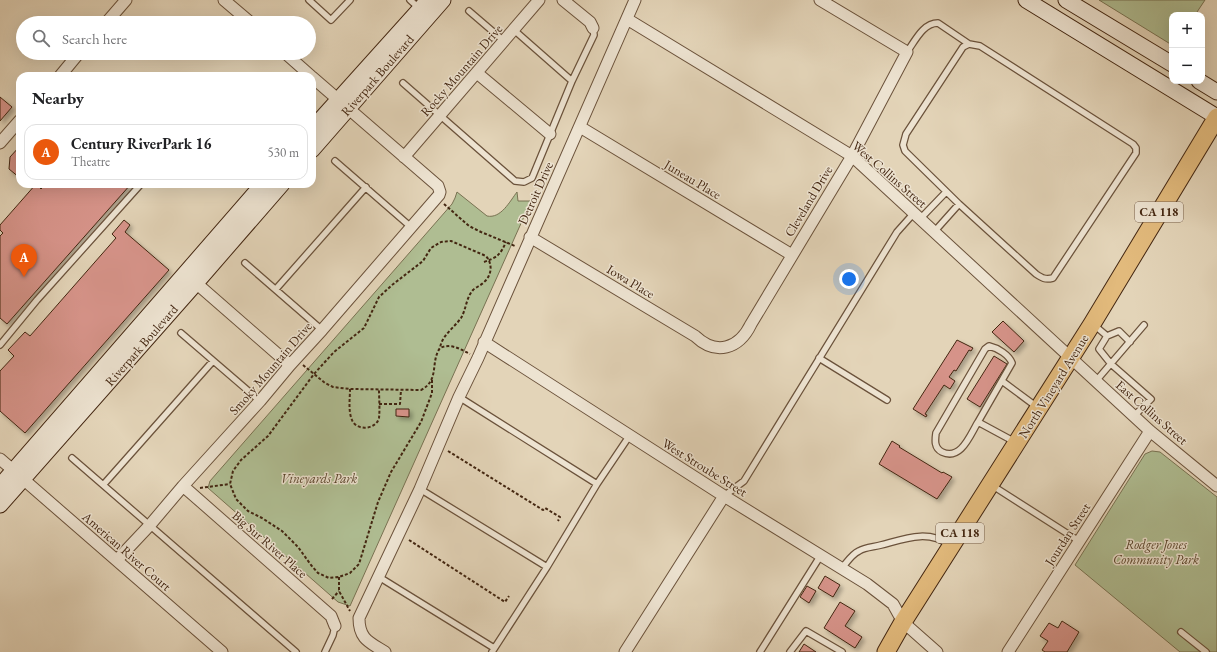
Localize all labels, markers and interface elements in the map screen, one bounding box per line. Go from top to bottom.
map controls [1169,12,1205,84]
button: + [1169,12,1205,48]
search box [16,16,316,60]
street label: Rocky Mountain Drive [417,21,506,120]
icon: search [30,27,52,49]
text: Search here [62,29,127,48]
street label: Riverpark Boulevard [337,31,418,120]
button: − [1169,48,1205,84]
text: Nearby [32,87,84,109]
text: Century RiverPark 16 [71,134,211,153]
street label: West Collins Street [849,137,931,212]
text: A [41,144,51,161]
text: 530 m [268,144,299,161]
text: Theatre [71,153,110,170]
street label: Juneau Place [660,155,724,203]
street label: Detroit Drive [514,159,557,227]
street label: Cleveland Drive [781,163,836,240]
road number: CA 118 [1135,202,1183,222]
pin: A [11,244,37,277]
street label: Iowa Place [604,261,658,302]
your location [839,269,859,289]
street label: Riverpark Boulevard [101,301,182,390]
street label: Smoky Mountain Drive [225,318,316,418]
street label: North Vineyard Avenue [1015,331,1092,441]
street label: East Collins Street [1112,376,1191,448]
street label: West Stroube Street [659,434,750,500]
park label: Vineyards Park [281,470,357,487]
street label: Jourdan Street [1040,500,1094,570]
street label: American River Court [78,507,175,595]
street label: Big Sur River Place [229,507,311,582]
road number: CA 118 [936,523,984,543]
park label: Rodger Jones Community Park [1113,536,1199,568]

